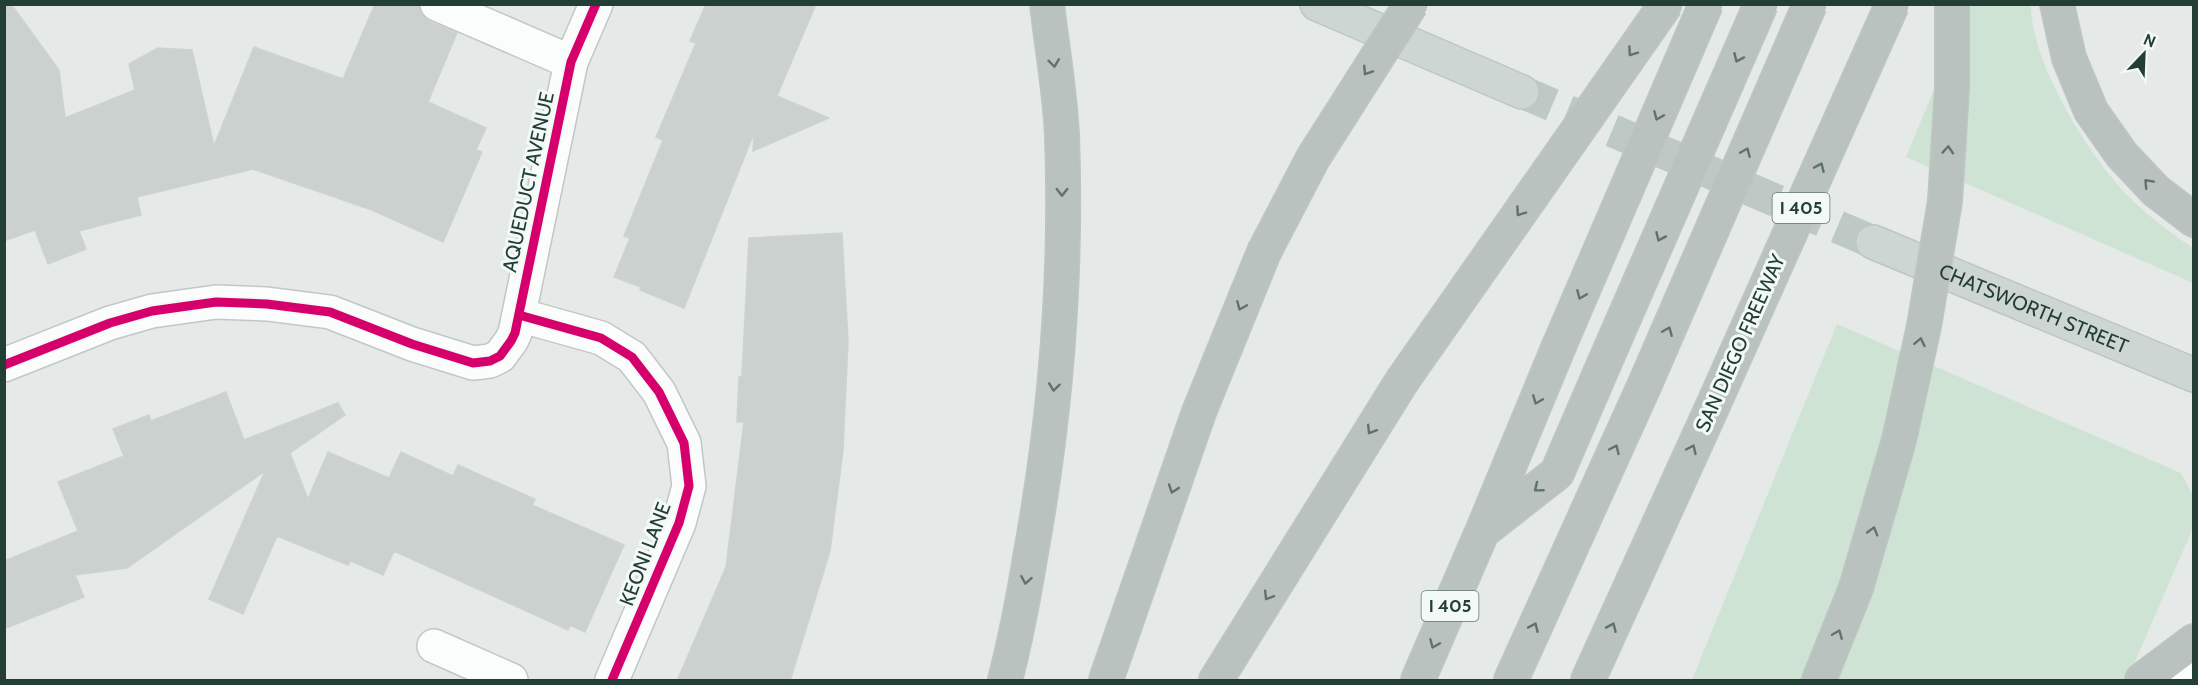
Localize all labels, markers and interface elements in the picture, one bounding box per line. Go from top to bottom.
north arrow [2114,24,2174,84]
text: N [2141,30,2159,52]
one-way arrow [1628,46,1639,57]
one-way arrow [1733,52,1745,63]
one-way arrow [1047,58,1060,67]
one-way arrow [1363,65,1375,75]
street label: AQUEDUCT AVENUE [497,90,559,274]
one-way arrow [1654,110,1666,121]
one-way arrow [1941,145,1954,154]
one-way arrow [1739,147,1751,158]
one-way arrow [1812,162,1824,173]
one-way arrow [2144,180,2155,190]
one-way arrow [1056,188,1068,197]
road number: I 405 [1772,193,1830,223]
one-way arrow [1516,205,1527,216]
one-way arrow [1655,230,1667,241]
street label: SAN DIEGO FREEWAY [1690,250,1790,435]
street label: CHATSWORTH STREET [1936,259,2132,359]
one-way arrow [1576,289,1588,300]
one-way arrow [1236,300,1248,311]
one-way arrow [1661,326,1673,337]
one-way arrow [1913,338,1926,348]
one-way arrow [1049,382,1061,391]
one-way arrow [1532,394,1544,405]
one-way arrow [1367,424,1378,435]
one-way arrow [1607,445,1619,456]
one-way arrow [1685,445,1697,456]
one-way arrow [1533,481,1544,492]
one-way arrow [1167,483,1180,494]
street label: KEONI LANE [614,499,676,609]
one-way arrow [1865,526,1878,536]
one-way arrow [1021,575,1033,584]
one-way arrow [1264,590,1276,600]
road number: I 405 [1422,591,1478,621]
one-way arrow [1527,622,1539,633]
one-way arrow [1605,622,1617,633]
one-way arrow [1831,629,1843,640]
one-way arrow [1429,638,1441,649]

